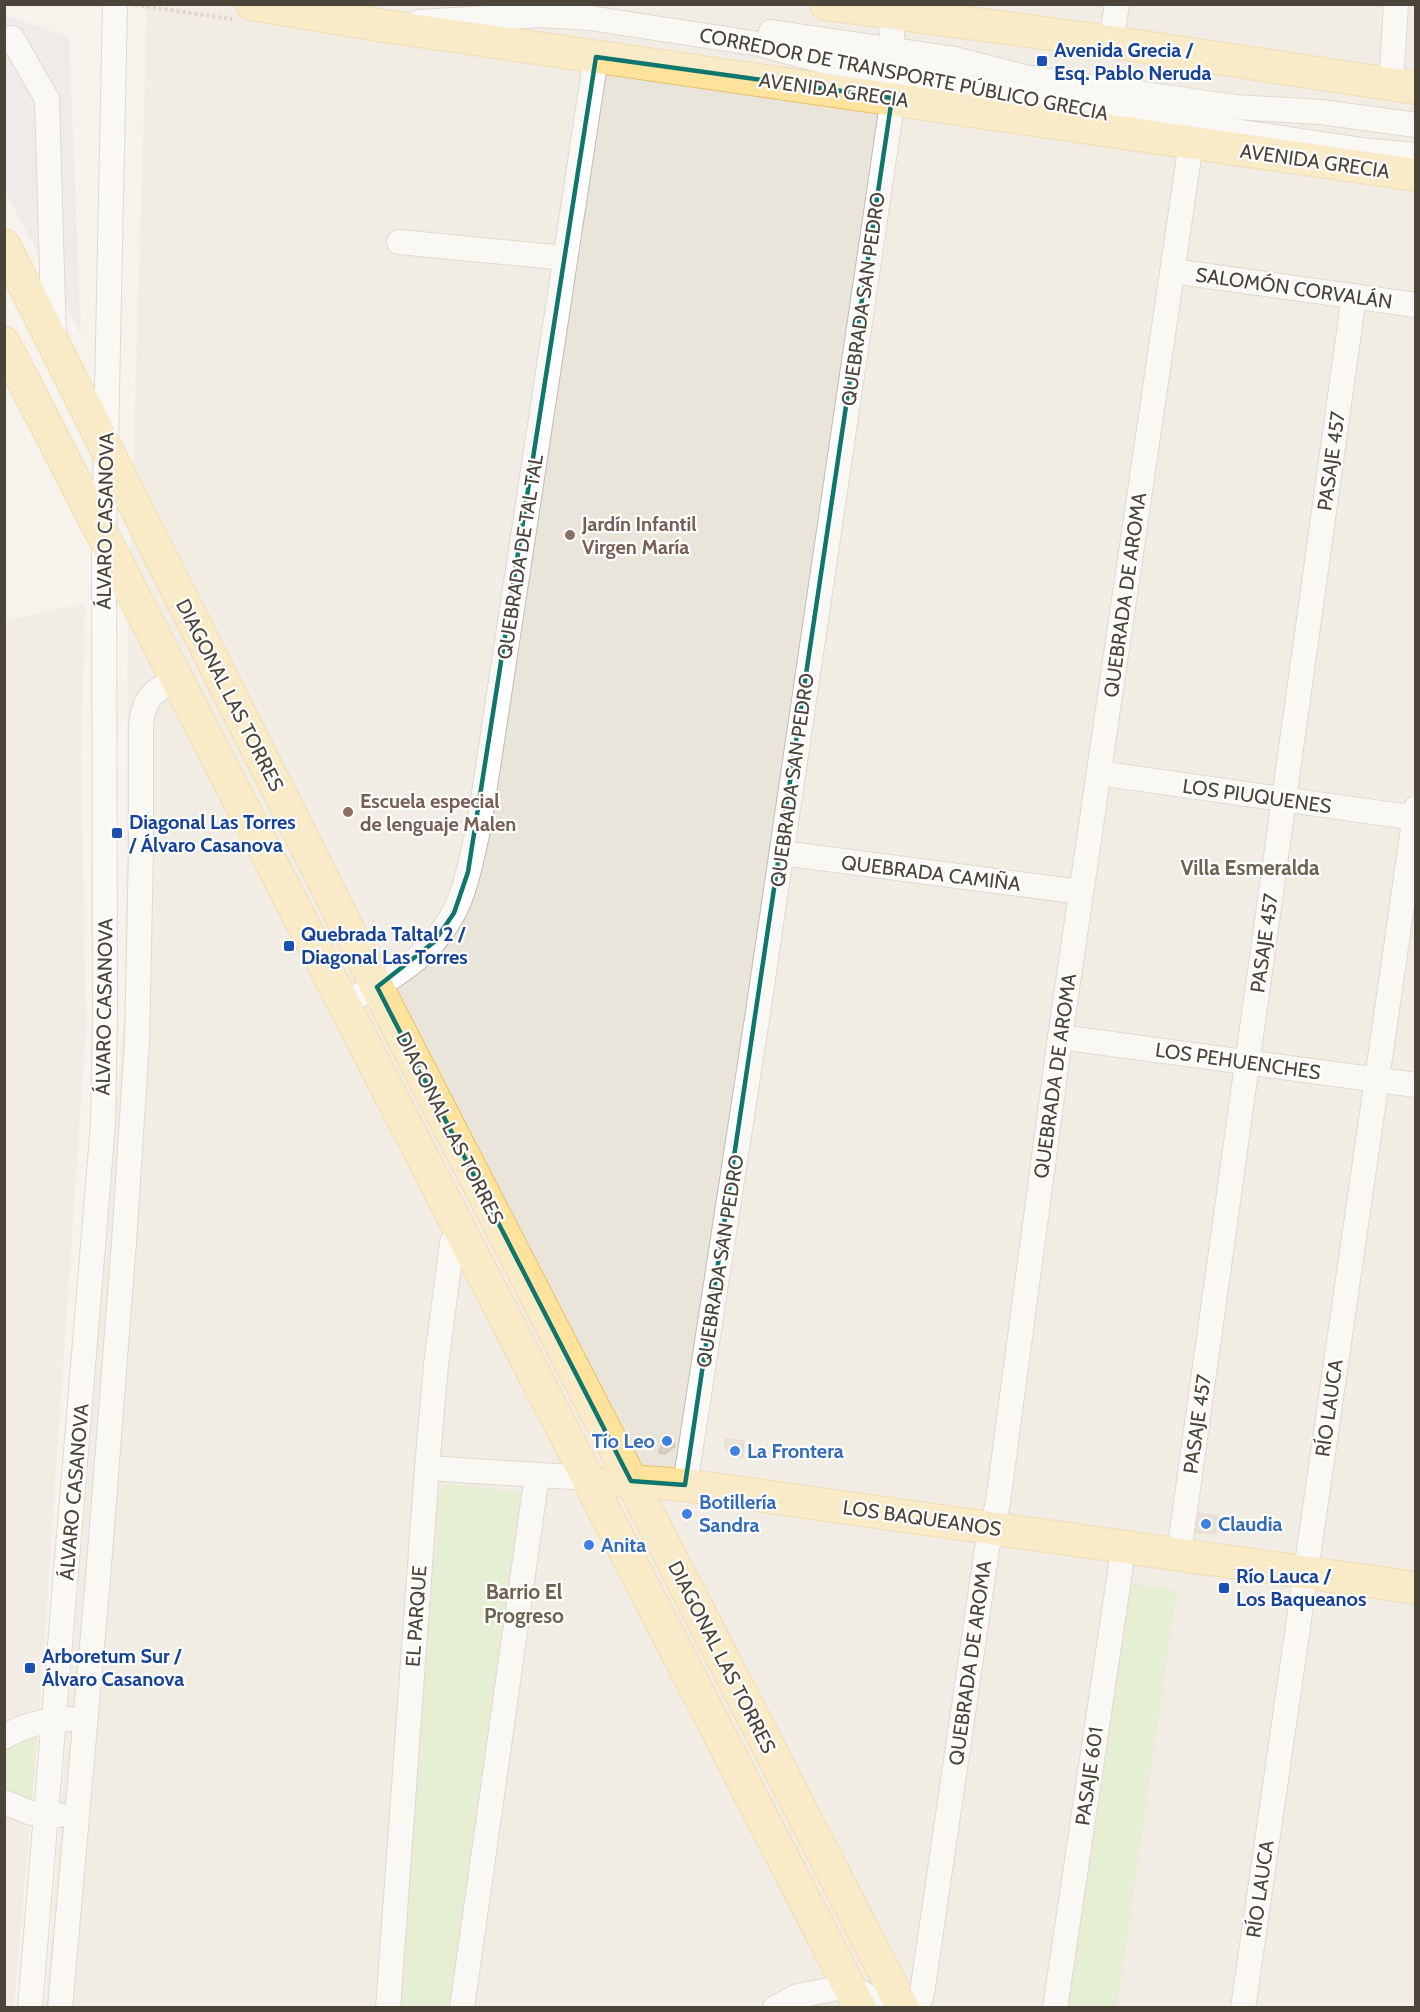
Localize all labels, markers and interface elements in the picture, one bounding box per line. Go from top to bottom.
street label: CORREDOR DE TRANSPORTE PÚBLICO GRECIA [698,23,1111,126]
place label: Avenida Grecia / Esq. Pablo Neruda [1054,38,1212,85]
marker: Avenida Grecia / Esq. Pablo Neruda [1035,54,1049,68]
street label: AVENIDA GRECIA [758,68,911,112]
street label: AVENIDA GRECIA [1239,139,1392,183]
street label: QUEBRADA SAN PEDRO [836,191,890,407]
street label: SALOMÓN CORVALÁN [1194,262,1394,314]
street label: PASAJE 457 [1312,410,1350,512]
street label: ÁLVARO CASANOVA [91,432,119,610]
street label: QUEBRADA DE TAL TAL [492,453,548,661]
street label: QUEBRADA DE AROMA [1099,490,1151,699]
place label: Jardín Infantil Virgen María [581,512,697,559]
marker: Jardín Infantil Virgen María [563,528,577,542]
street label: DIAGONAL LAS TORRES [171,595,289,795]
street label: QUEBRADA SAN PEDRO [765,672,819,888]
street label: LOS PIUQUENES [1181,774,1333,818]
place label: Escuela especial de lenguaje Malen [360,789,516,836]
marker: Escuela especial de lenguaje Malen [341,805,355,819]
place label: Diagonal Las Torres / Álvaro Casanova [128,810,296,857]
marker: Diagonal Las Torres / Álvaro Casanova [110,826,124,840]
street label: QUEBRADA CAMIÑA [840,850,1023,896]
district label: Villa Esmeralda [1180,855,1320,880]
street label: PASAJE 457 [1245,892,1283,994]
street label: ÁLVARO CASANOVA [90,918,118,1096]
place label: Quebrada Taltal 2 / Diagonal Las Torres [301,922,468,969]
marker: Quebrada Taltal 2 / Diagonal Las Torres [282,939,296,953]
street label: QUEBRADA DE AROMA [1029,971,1081,1180]
street label: DIAGONAL LAS TORRES [391,1028,509,1228]
street label: LOS PEHUENCHES [1154,1038,1322,1085]
street label: QUEBRADA SAN PEDRO [691,1153,749,1369]
street label: RÍO LAUCA [1310,1357,1348,1458]
street label: PASAJE 457 [1178,1373,1216,1475]
street label: ÁLVARO CASANOVA [54,1402,94,1581]
place label: Tío Leo [592,1429,655,1453]
marker: Tío Leo [660,1434,674,1448]
place label: La Frontera [747,1439,844,1463]
marker: La Frontera [728,1444,742,1458]
place label: Botillería Sandra [699,1490,777,1537]
street label: LOS BAQUEANOS [841,1495,1003,1541]
marker: Botillería Sandra [680,1507,694,1521]
place label: Claudia [1218,1512,1283,1536]
marker: Claudia [1199,1517,1213,1531]
place label: Anita [601,1533,646,1557]
marker: Anita [582,1538,596,1552]
street label: DIAGONAL LAS TORRES [663,1557,781,1757]
street label: QUEBRADA DE AROMA [944,1558,996,1767]
street label: EL PARQUE [400,1564,432,1668]
place label: Río Lauca / Los Baqueanos [1236,1564,1366,1611]
district label: Barrio El Progreso [484,1579,564,1628]
marker: Río Lauca / Los Baqueanos [1217,1581,1231,1595]
place label: Arboretum Sur / Álvaro Casanova [42,1644,184,1691]
marker: Arboretum Sur / Álvaro Casanova [23,1661,37,1675]
street label: PASAJE 601 [1070,1725,1108,1827]
street label: RÍO LAUCA [1241,1838,1279,1939]

